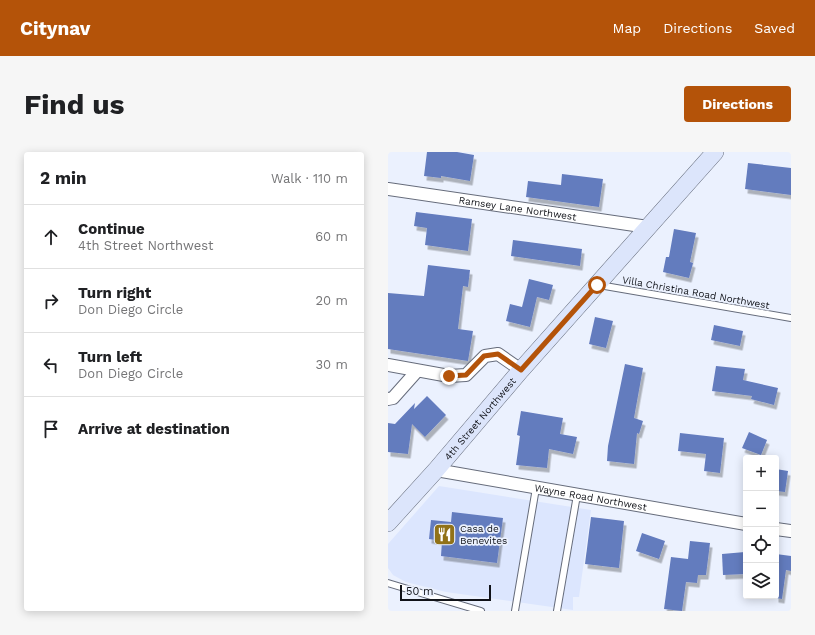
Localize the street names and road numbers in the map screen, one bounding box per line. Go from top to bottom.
street label: Ramsey Lane Northwest [458,194,578,223]
street label: Villa Christina Road Northwest [621,274,771,311]
street label: 4th Street Northwest [442,375,519,462]
street label: Wayne Road Northwest [534,482,648,513]

